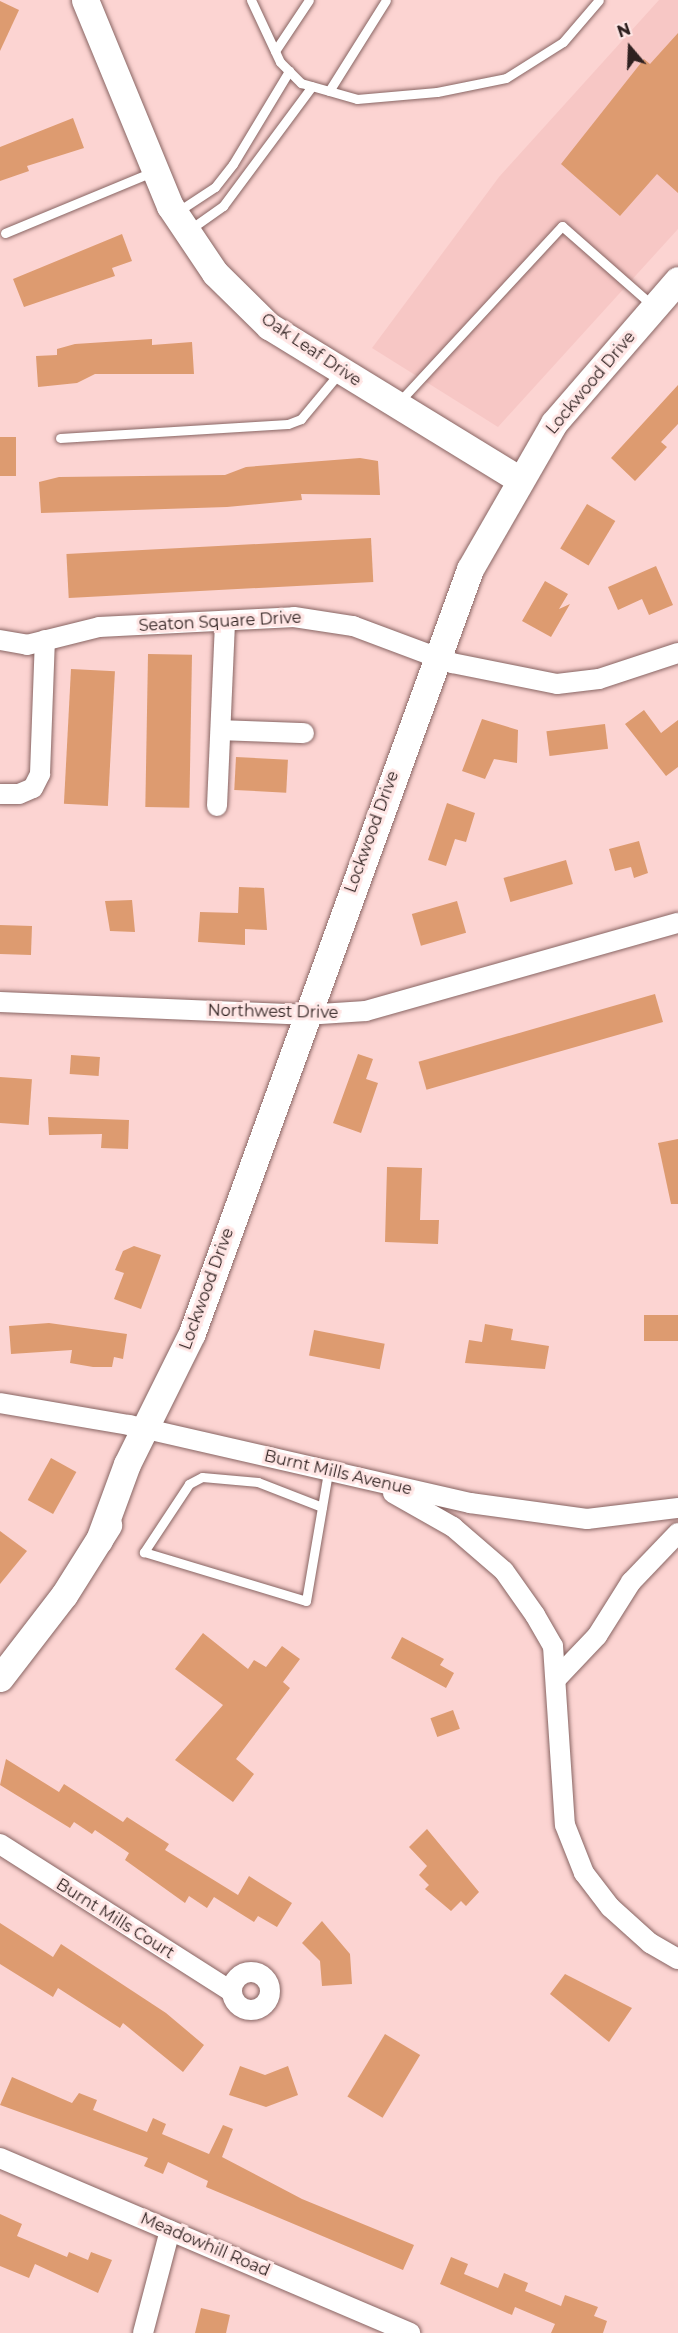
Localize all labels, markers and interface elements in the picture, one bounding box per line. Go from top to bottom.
north arrow [600,18,660,78]
text: N [615,19,633,42]
street label: Oak Leaf Drive [257,310,365,390]
street label: Lockwood Drive [542,328,640,438]
street label: Seaton Square Drive [138,608,302,636]
street label: Lockwood Drive [341,768,403,896]
street label: Northwest Drive [207,1001,339,1023]
street label: Lockwood Drive [176,1225,238,1353]
street label: Burnt Mills Avenue [262,1447,414,1499]
street label: Burnt Mills Court [52,1875,178,1963]
street label: Meadowhill Road [137,2209,273,2281]

